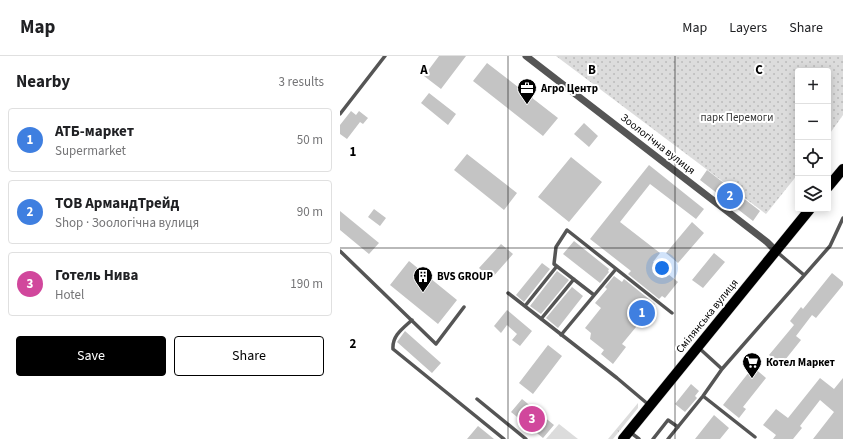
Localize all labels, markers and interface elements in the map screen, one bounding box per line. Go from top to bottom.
text: Map [20,14,55,41]
text: Map [682,18,707,38]
text: Layers [729,18,767,38]
text: Share [789,18,823,38]
text: A [419,61,428,79]
text: B [588,61,596,79]
text: C [755,61,763,79]
map controls [795,68,831,212]
button: + [795,68,831,104]
text: Nearby [16,70,70,94]
text: 3 results [279,73,324,91]
office icon: Агро Центр [516,77,538,105]
place label: Агро Центр [540,81,598,96]
button: − [795,104,831,140]
street label: Зоологічна вулиця [618,110,698,178]
park label: парк Перемоги [700,110,774,125]
text: АТБ-маркет [55,121,134,142]
text: 1 [27,131,33,149]
text: 50 m [297,131,323,149]
button: locate [795,140,831,176]
text: Supermarket [55,142,126,160]
text: 1 [350,143,357,161]
button: layers [795,176,831,212]
pin: 2 [717,181,743,211]
text: ТОВ АрмандТрейд [55,193,179,214]
text: 2 [27,203,33,221]
text: 90 m [297,203,323,221]
text: Shop · Зоологічна вулиця [55,214,199,232]
your location [652,258,672,278]
text: Готель Нива [55,265,138,286]
building icon: BVS GROUP [412,265,434,293]
place label: BVS GROUP [437,269,493,284]
text: 3 [27,275,33,293]
text: 190 m [290,275,323,293]
street label: Смілянська вулиця [672,276,742,356]
text: Hotel [55,286,84,304]
pin: 1 [629,298,655,328]
text: 2 [350,335,357,353]
button: Save [16,336,166,376]
button: Share [174,336,324,376]
supermarket icon: Котел Маркет [741,351,763,379]
place label: Котел Маркет [766,355,836,370]
pin: 3 [519,404,545,434]

